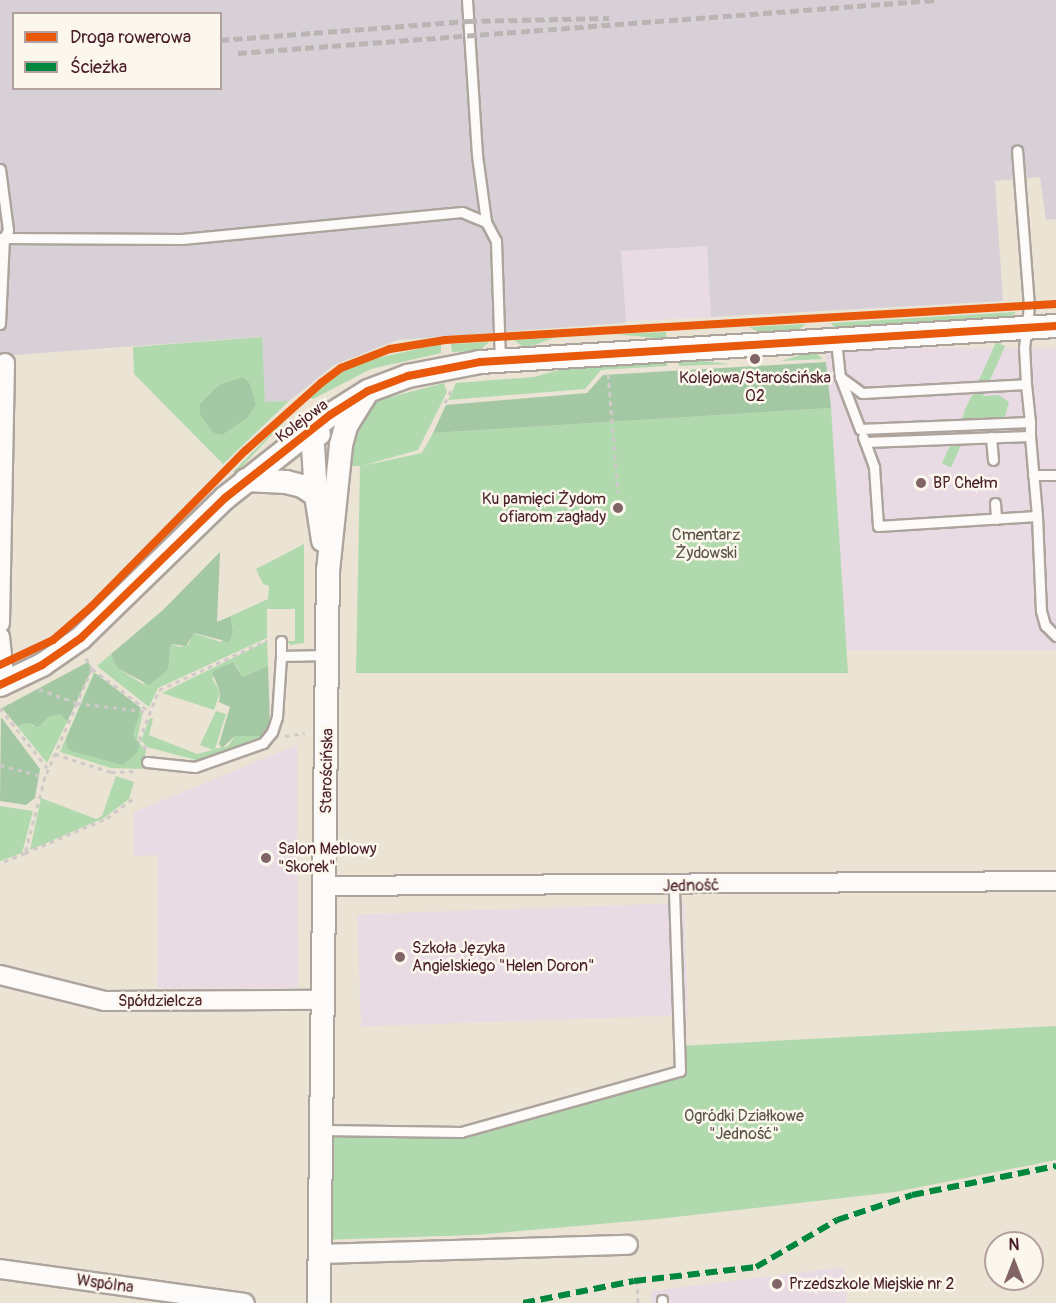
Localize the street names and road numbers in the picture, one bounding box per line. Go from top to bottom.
street label: Kolejowa [272,395,332,447]
street label: Starościńska [317,728,337,814]
street label: Jedność [662,876,720,896]
street label: Spółdzielcza [118,991,202,1011]
street label: Wspólna [75,1270,135,1298]

